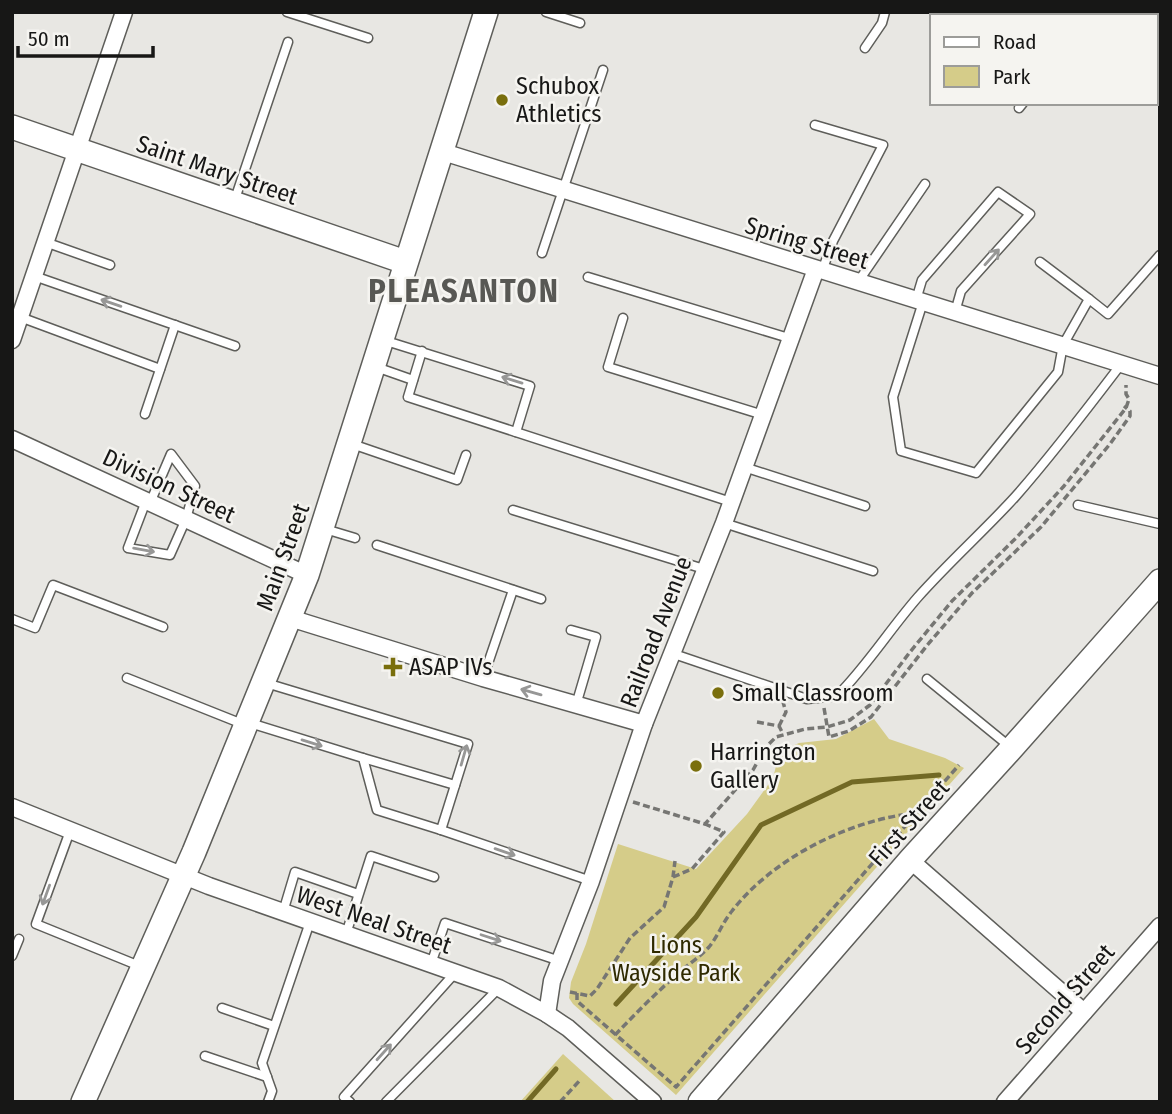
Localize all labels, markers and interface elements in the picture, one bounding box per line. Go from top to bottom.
scale bar [18,14,152,58]
legend [930,14,1158,105]
text: 50 m [28,26,70,52]
text: Road [993,29,1037,55]
text: Park [993,64,1031,90]
place label: Schubox Athletics [516,72,602,128]
marker: Schubox Athletics [494,92,510,108]
street label: Saint Mary Street [133,129,301,211]
street label: Spring Street [742,211,872,275]
one-way arrow [984,248,1000,266]
district label: PLEASANTON [368,272,560,310]
one-way arrow [100,296,122,309]
one-way arrow [501,372,523,385]
street label: Division Street [98,443,240,529]
street label: Main Street [251,499,315,614]
one-way arrow [132,544,155,558]
street label: Railroad Avenue [614,553,698,711]
place label: ASAP IVs [409,653,493,681]
marker: ASAP IVs [383,657,403,677]
place label: Small Classroom [732,679,894,707]
one-way arrow [521,685,543,698]
marker: Small Classroom [710,685,726,701]
one-way arrow [301,737,323,750]
place label: Harrington Gallery [710,738,816,794]
one-way arrow [458,745,471,767]
marker: Harrington Gallery [688,758,704,774]
street label: First Street [863,774,955,872]
one-way arrow [494,847,516,859]
street label: West Neal Street [293,880,455,960]
one-way arrow [39,883,51,905]
park label: Lions Wayside Park [612,931,741,987]
one-way arrow [480,932,502,945]
street label: Second Street [1010,938,1120,1060]
one-way arrow [376,1043,392,1061]

